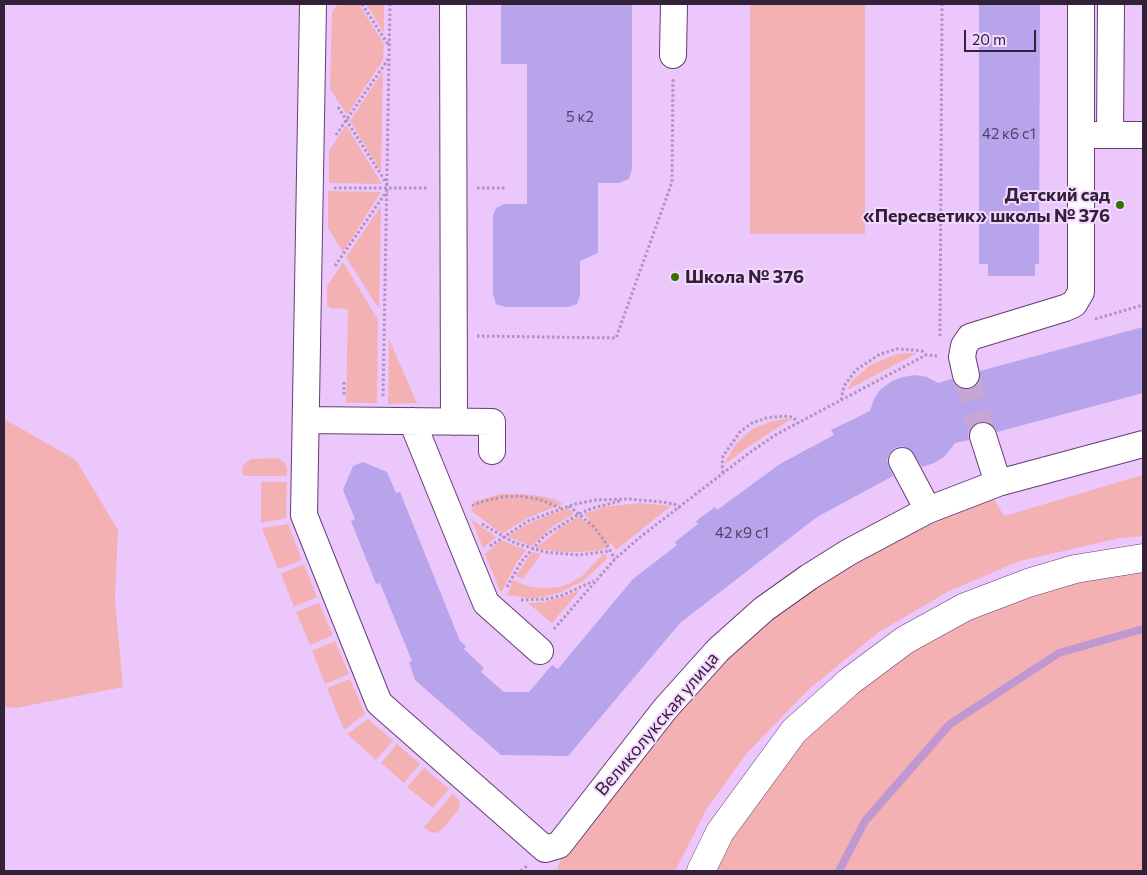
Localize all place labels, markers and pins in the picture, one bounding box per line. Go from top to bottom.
place label: Детский сад «Пересветик» школы № 376 [863,184,1110,226]
marker: Детский сад «Пересветик» школы № 376 [1114,199,1126,211]
place label: Школа № 376 [685,266,804,288]
marker: Школа № 376 [669,271,681,283]

